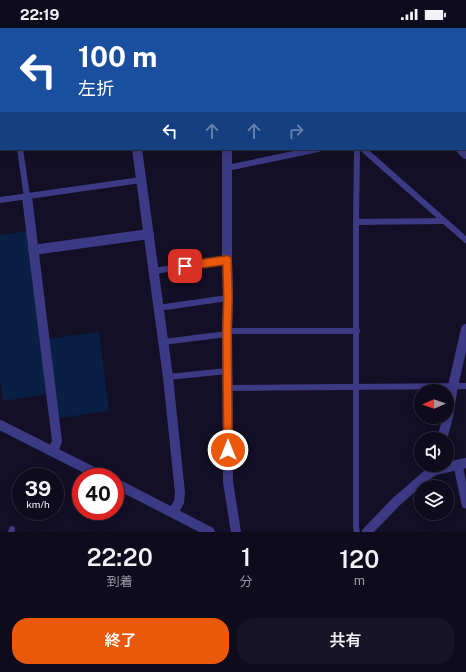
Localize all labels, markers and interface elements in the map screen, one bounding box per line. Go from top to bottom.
text: 22:19 [20,6,59,23]
text: 100 m [78,40,157,73]
icon: left [12,44,64,96]
text: 左折 [78,78,114,99]
icon: left [159,120,181,142]
icon: ahead [201,120,223,142]
icon: ahead [243,120,265,142]
icon: right [285,120,307,142]
pin [168,249,202,283]
icon: arrive [174,255,196,277]
north arrow [414,384,454,424]
map controls [414,384,454,520]
position arrow [207,429,249,471]
button: sound [414,432,454,472]
speed limit sign: 40 [72,468,124,520]
text: 39 [25,477,51,501]
button: layers [414,480,454,520]
text: km/h [26,498,50,510]
text: 22:20 [87,543,153,571]
text: 1 [241,543,251,571]
text: 120 [339,545,379,573]
text: m [354,573,365,588]
text: 到着 [107,574,133,589]
text: 分 [240,574,253,589]
button: 終了 [12,618,229,664]
button: 共有 [237,618,454,664]

